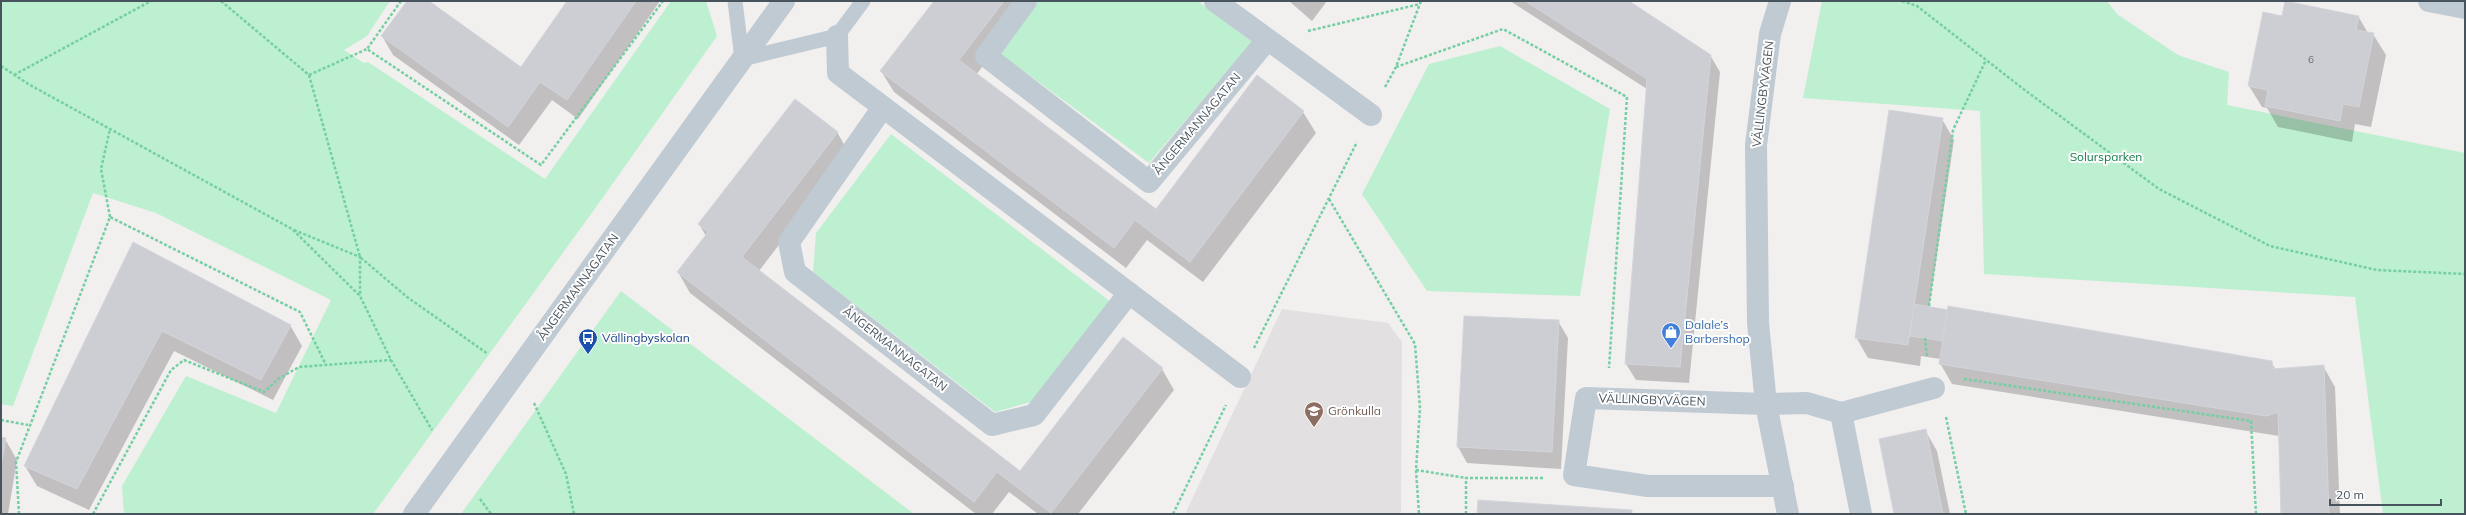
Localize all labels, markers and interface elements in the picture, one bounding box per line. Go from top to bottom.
street label: VÄLLINGBYVÄGEN [1749,40,1776,148]
house number: 6 [2308,53,2314,66]
street label: ÅNGERMANNAGATAN [1150,70,1244,178]
park label: Solursparken [2070,149,2142,164]
street label: ÅNGERMANNAGATAN [534,230,621,343]
street label: ÅNGERMANNAGATAN [840,303,951,394]
place label: Dalale’s Barbershop [1685,317,1750,346]
shop icon: Dalale’s Barbershop [1660,321,1682,349]
bus stop icon: Vällingbyskolan [577,327,599,355]
place label: Vällingbyskolan [602,330,690,345]
street label: VÄLLINGBYVÄGEN [1598,390,1706,409]
school or university icon: Grönkulla [1303,400,1325,428]
place label: Grönkulla [1328,403,1381,418]
scale bar [2330,481,2441,507]
text: 20 m [2336,487,2364,502]

